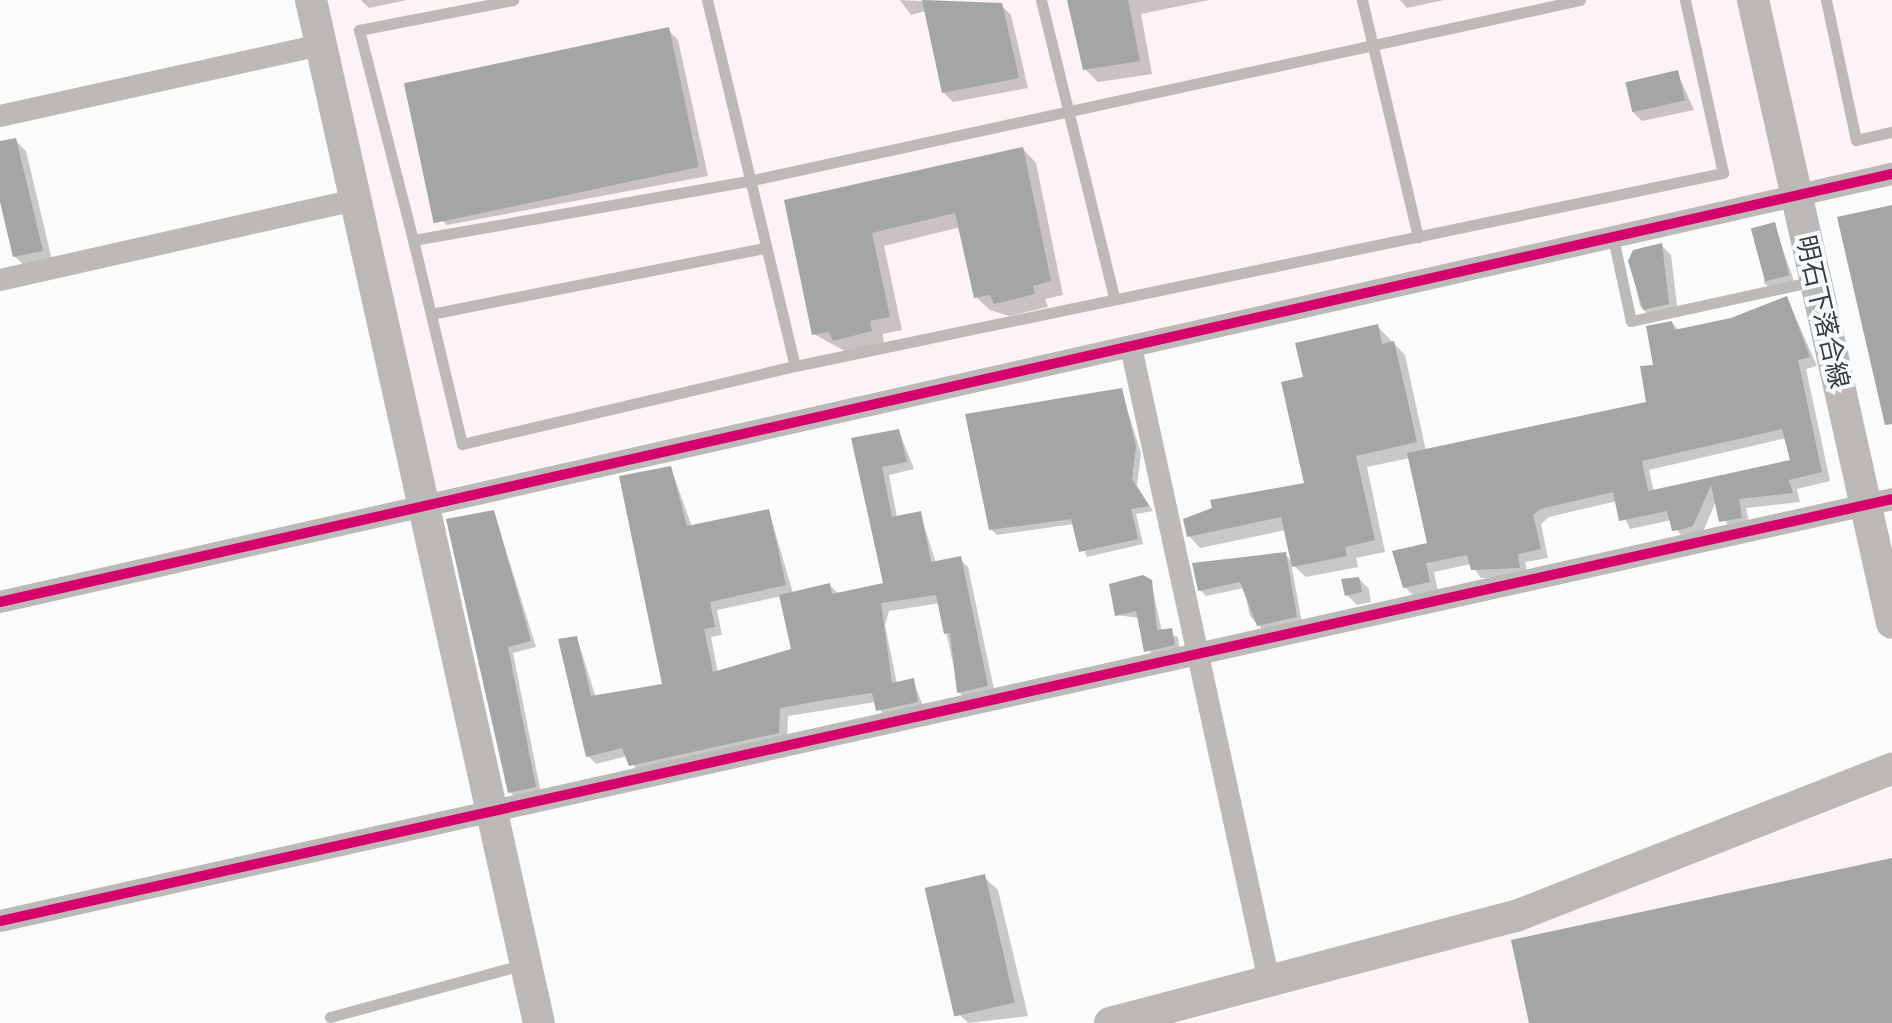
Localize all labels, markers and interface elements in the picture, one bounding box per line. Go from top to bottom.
street label: 明石下落合線 [1789,232,1855,392]

